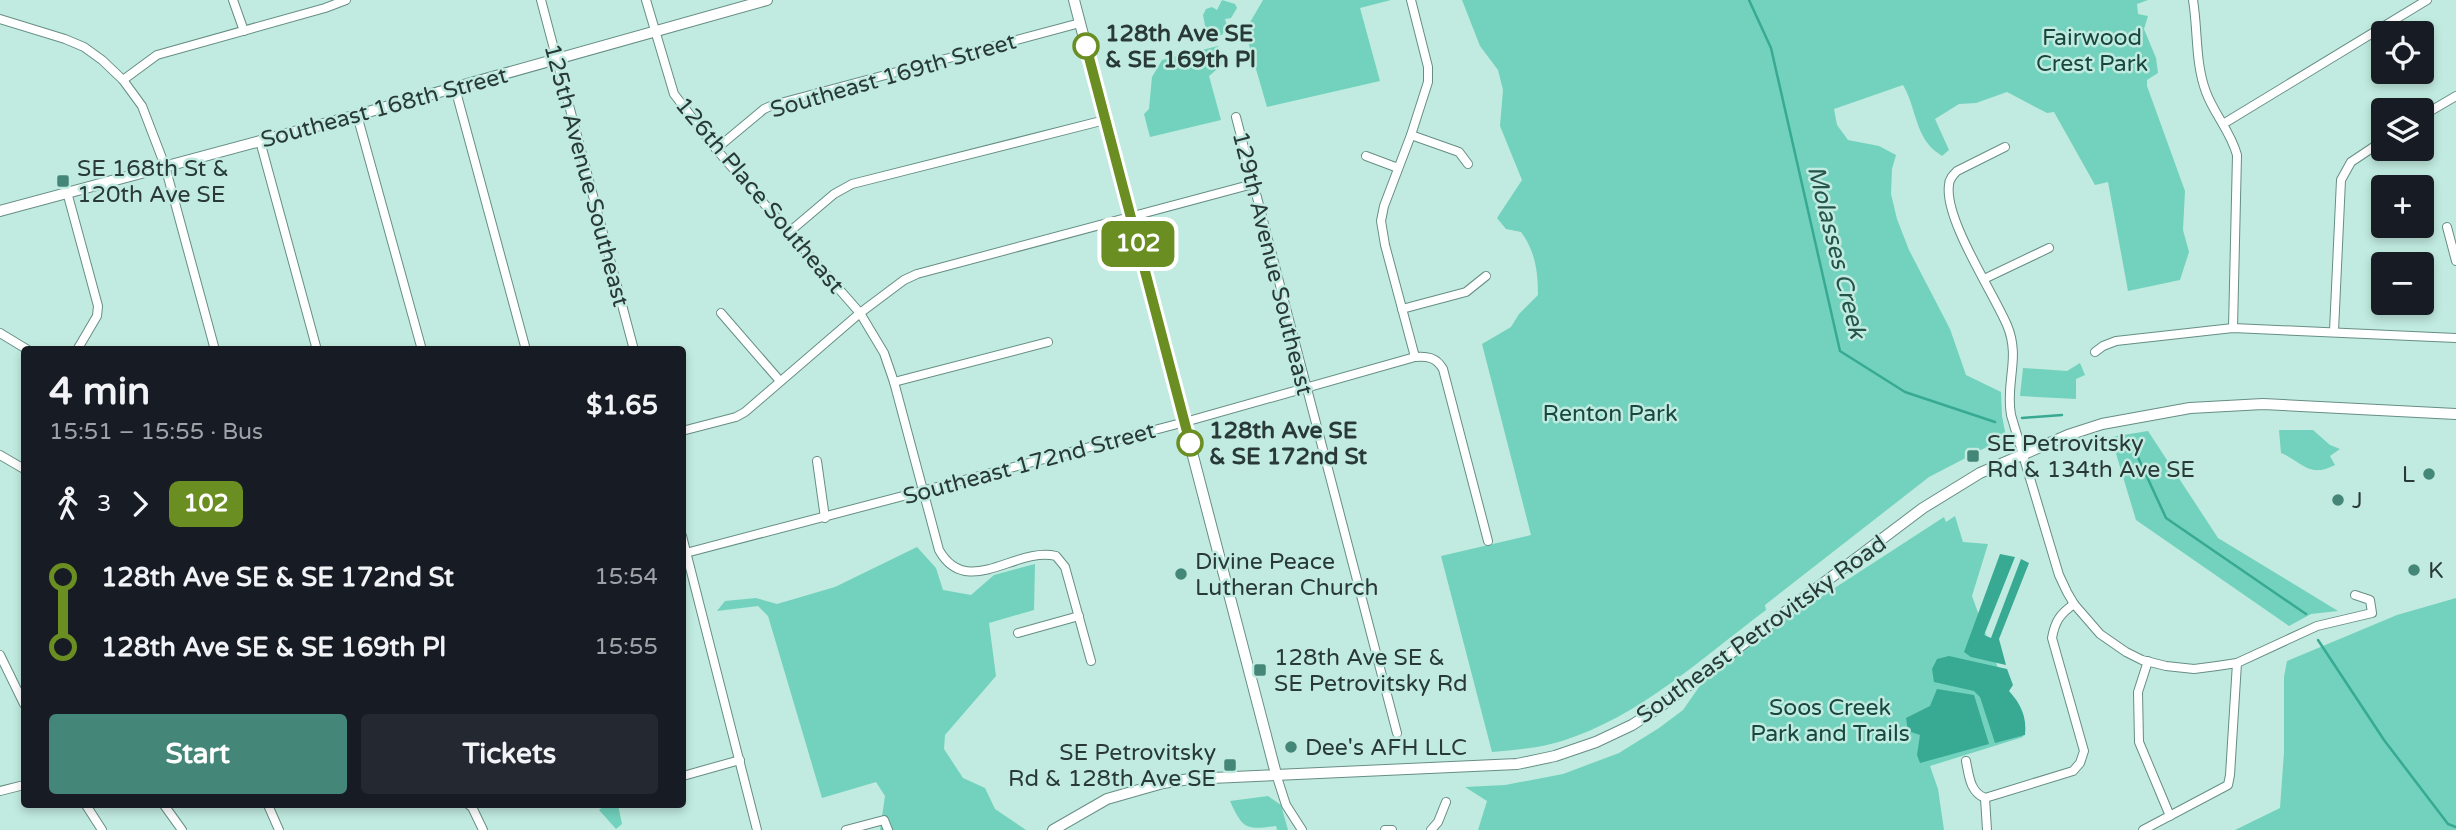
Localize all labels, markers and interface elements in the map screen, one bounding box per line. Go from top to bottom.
place label: 128th Ave SE & SE 169th Pl [1105,20,1256,74]
map controls [2371,21,2434,315]
button: locate [2371,21,2434,84]
park label: Fairwood Crest Park [2036,24,2148,78]
street label: Southeast 169th Street [767,27,1020,124]
marker: 128th Ave SE & SE 169th Pl [1073,33,1099,59]
street label: 125th Avenue Southeast [537,41,635,310]
street label: Southeast 168th Street [258,61,511,154]
street label: 126th Place Southeast [669,92,850,300]
button: layers [2371,98,2434,161]
street label: 129th Avenue Southeast [1226,128,1318,398]
place label: SE 168th St & 120th Ave SE [77,155,229,209]
water label: Molasses Creek [1801,163,1872,343]
marker: SE 168th St & 120th Ave SE [55,173,71,189]
button: + [2371,175,2434,238]
line badge: 102 [1098,221,1178,267]
text: 102 [1115,229,1161,258]
button: − [2371,252,2434,315]
text: 4 min [49,369,150,415]
text: $1.65 [586,390,658,421]
park label: Renton Park [1543,400,1677,428]
street label: Southeast 172nd Street [900,417,1159,511]
place label: 128th Ave SE & SE 172nd St [1209,417,1367,471]
text: 15:51 – 15:55 · Bus [49,418,263,446]
marker: 128th Ave SE & SE 172nd St [1177,430,1203,456]
place label: SE Petrovitsky Rd & 134th Ave SE [1987,430,2195,484]
marker: SE Petrovitsky Rd & 134th Ave SE [1965,448,1981,464]
place label: L [2402,461,2415,489]
marker: L [2421,466,2437,482]
icon: walk [49,485,87,523]
icon: forward [121,485,159,523]
place label: J [2352,487,2363,515]
text: 102 [183,489,229,518]
text: 3 [97,490,111,518]
marker: J [2330,492,2346,508]
street label: Southeast Petrovitsky Road [1631,530,1892,730]
place label: Divine Peace Lutheran Church [1195,548,1378,602]
place label: K [2428,557,2443,585]
text: 128th Ave SE & SE 172nd St [101,562,454,593]
marker: K [2406,562,2422,578]
text: 15:54 [594,563,658,591]
marker: Divine Peace Lutheran Church [1173,566,1189,582]
text: 128th Ave SE & SE 169th Pl [101,632,446,663]
text: 15:55 [594,633,658,661]
place label: 128th Ave SE & SE Petrovitsky Rd [1274,644,1468,698]
marker: 128th Ave SE & SE Petrovitsky Rd [1252,662,1268,678]
park label: Soos Creek Park and Trails [1750,694,1910,748]
button: Start [49,714,347,794]
button: Tickets [361,714,658,794]
place label: Dee's AFH LLC [1305,734,1467,762]
place label: SE Petrovitsky Rd & 128th Ave SE [1008,739,1216,793]
marker: Dee's AFH LLC [1283,739,1299,755]
marker: SE Petrovitsky Rd & 128th Ave SE [1222,757,1238,773]

